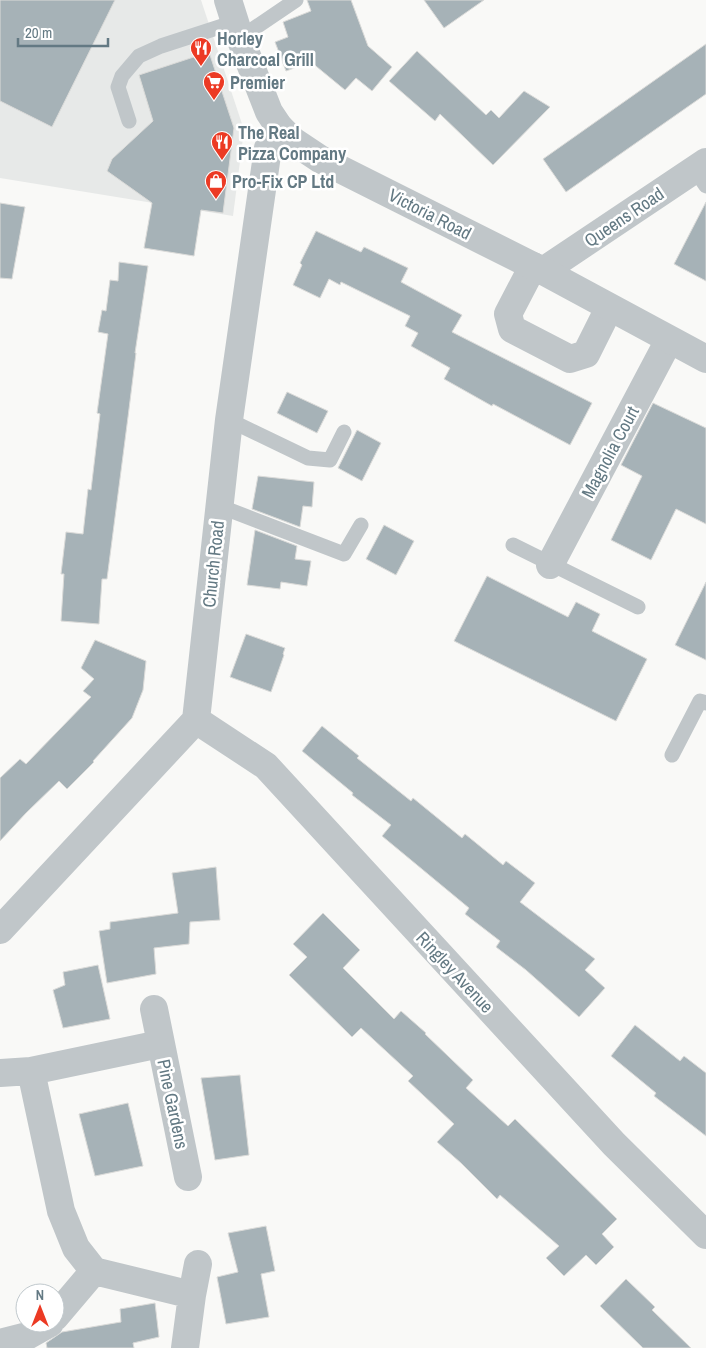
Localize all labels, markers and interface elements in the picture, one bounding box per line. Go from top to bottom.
scale bar [18,15,108,47]
text: 20 m [25,22,52,43]
place label: Horley Charcoal Grill [217,26,314,72]
restaurant icon: Horley Charcoal Grill [189,36,213,67]
supermarket icon: Premier [202,70,226,101]
place label: Premier [230,70,285,95]
place label: The Real Pizza Company [238,120,347,166]
restaurant icon: The Real Pizza Company [210,130,234,161]
shop icon: Pro-Fix CP Ltd [204,169,228,200]
place label: Pro-Fix CP Ltd [232,169,334,194]
street label: Queens Road [579,181,669,253]
street label: Victoria Road [384,182,476,246]
street label: Magnolia Court [575,402,645,502]
street label: Church Road [196,519,230,609]
street label: Ringley Avenue [411,926,499,1018]
street label: Pine Gardens [151,1057,195,1151]
north arrow [15,1283,65,1333]
text: N [36,1286,44,1304]

